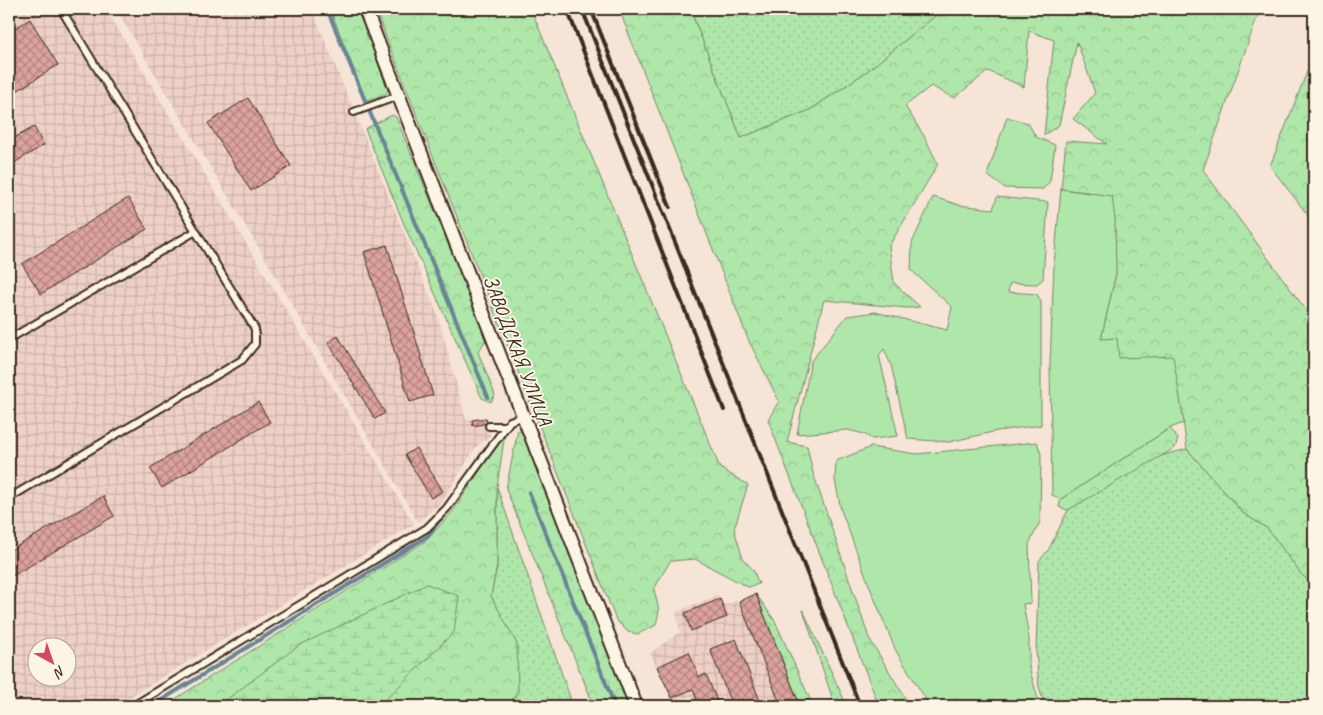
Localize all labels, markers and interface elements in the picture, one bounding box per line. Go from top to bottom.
street label: ЗАВОДСКАЯ УЛИЦА [477,272,558,430]
north arrow [28,638,78,688]
text: N [49,662,69,682]

